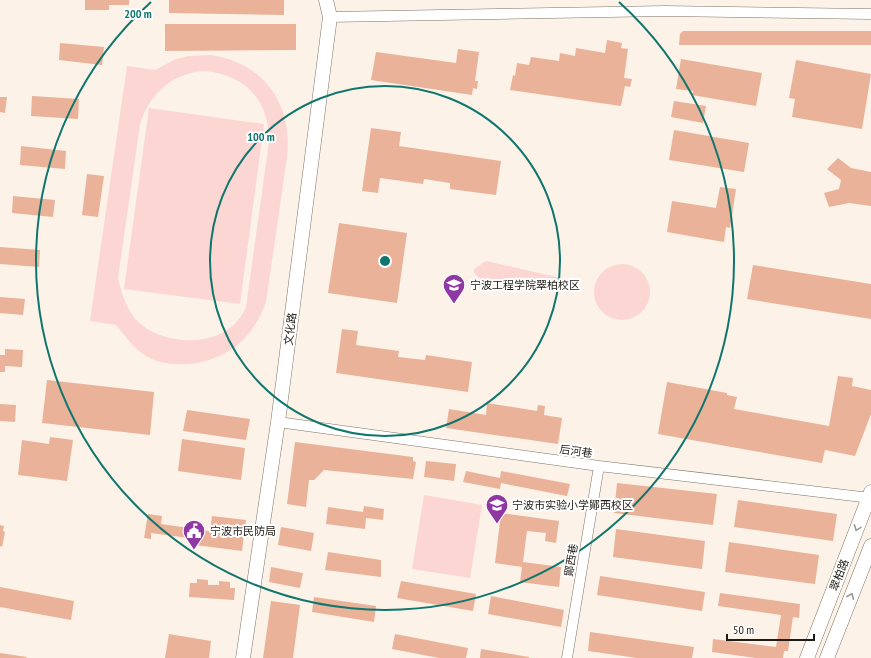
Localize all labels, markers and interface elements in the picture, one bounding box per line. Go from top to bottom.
text: 200 m [124,6,152,21]
text: 100 m [247,129,275,144]
centre of rings [378,254,392,268]
school or university icon: 宁波工程学院翠柏校区 [441,272,467,305]
place label: 宁波工程学院翠柏校区 [470,278,580,292]
street label: 文化路 [281,312,299,346]
street label: 后河巷 [559,442,593,460]
school or university icon: 宁波市实验小学鄮西校区 [484,492,510,525]
place label: 宁波市实验小学鄮西校区 [512,498,633,512]
public building icon: 宁波市民防局 [181,518,207,551]
place label: 宁波市民防局 [210,524,276,538]
one-way arrow [854,525,862,532]
street label: 鄮西巷 [562,543,580,577]
street label: 翠柏路 [827,557,851,593]
one-way arrow [847,592,855,599]
scale bar [727,616,814,642]
text: 50 m [733,622,754,637]

